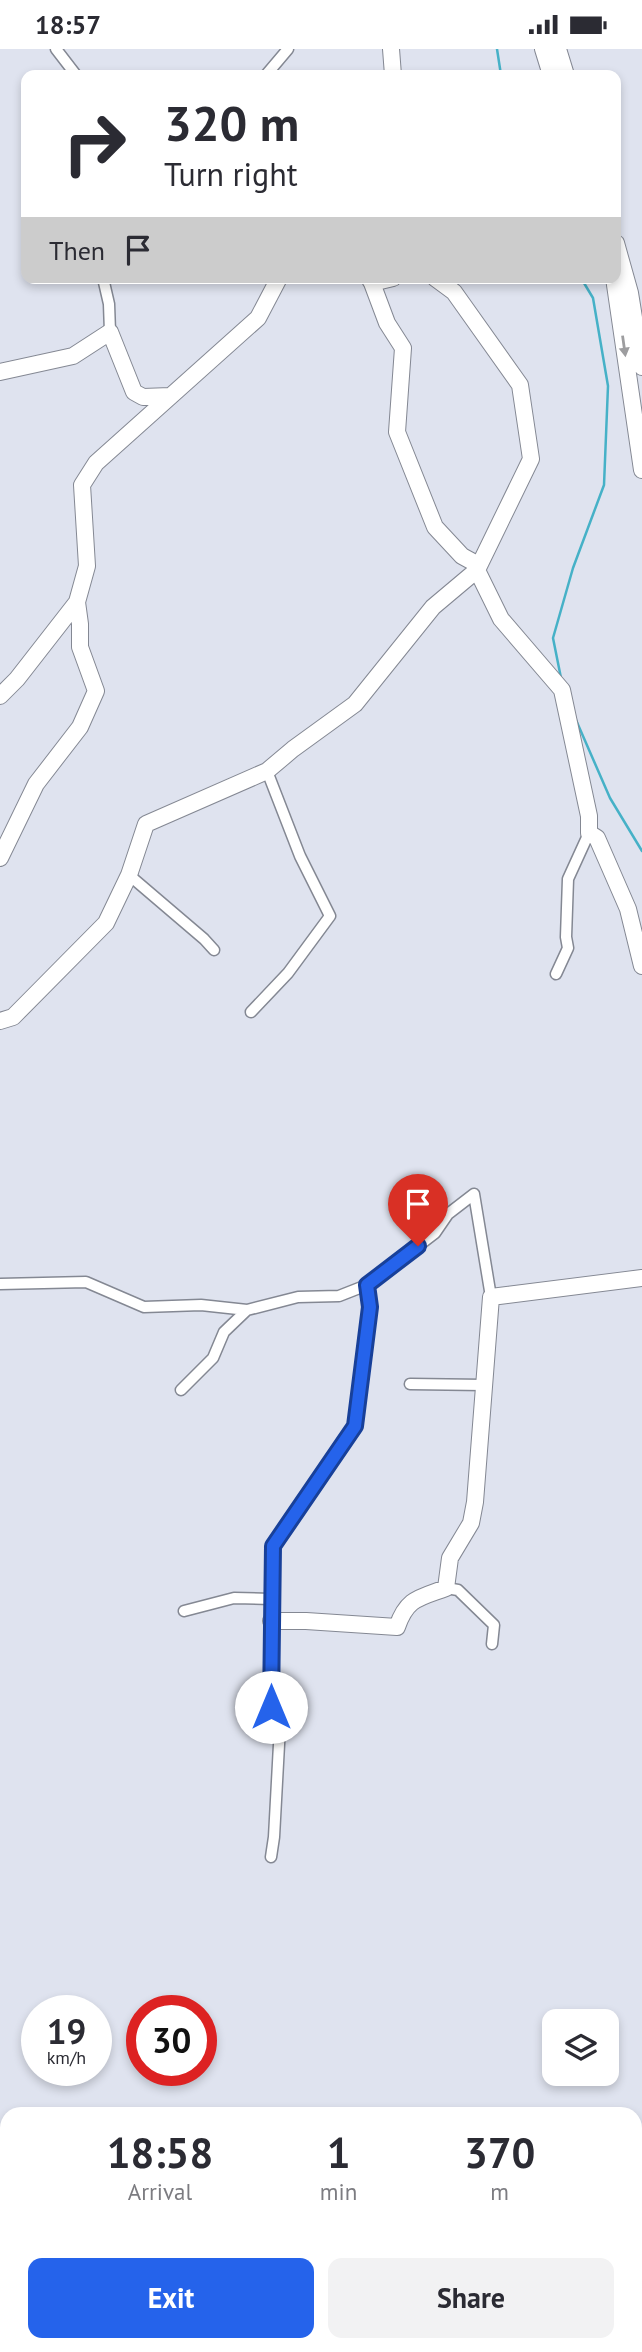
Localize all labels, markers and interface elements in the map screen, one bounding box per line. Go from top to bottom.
text: 18:57 [35,8,101,41]
text: 320 m [164,91,299,155]
icon: right [49,98,140,189]
text: Turn right [164,153,298,195]
icon: arrive [119,231,157,269]
text: Then [49,234,105,267]
one-way arrow [619,335,630,357]
pin [388,1174,448,1246]
icon: arrive [399,1185,437,1223]
position arrow [234,1670,308,1744]
speed limit sign: 30 [126,1995,217,2086]
text: 19 [47,2008,86,2054]
map controls [542,2009,619,2086]
button: layers [542,2009,619,2086]
text: km/h [47,2046,86,2069]
text: 18:58 [107,2125,213,2180]
text: 1 [327,2125,350,2180]
text: 370 [464,2125,535,2180]
text: Arrival [128,2177,192,2206]
text: min [320,2177,357,2206]
text: m [490,2177,509,2206]
button: Exit [28,2258,314,2338]
button: Share [328,2258,614,2338]

